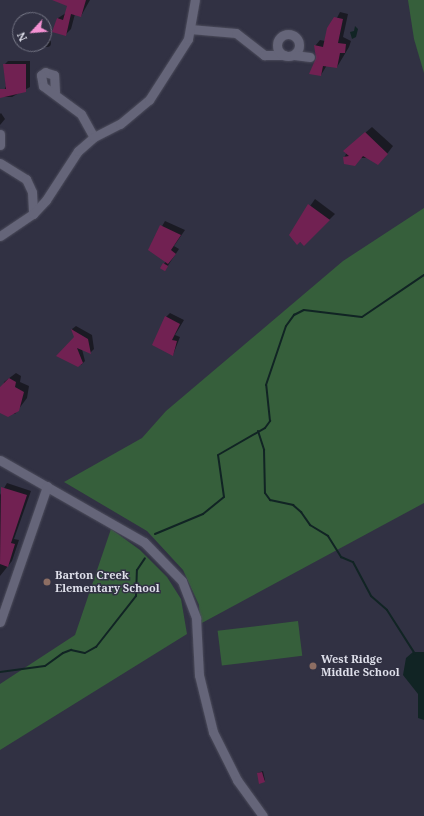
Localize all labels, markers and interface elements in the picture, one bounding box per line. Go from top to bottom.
north arrow [12,12,52,52]
text: N [13,30,30,44]
place label: Barton Creek Elementary School [55,569,160,595]
marker: Barton Creek Elementary School [42,577,52,587]
place label: West Ridge Middle School [321,653,400,679]
marker: West Ridge Middle School [308,661,318,671]

